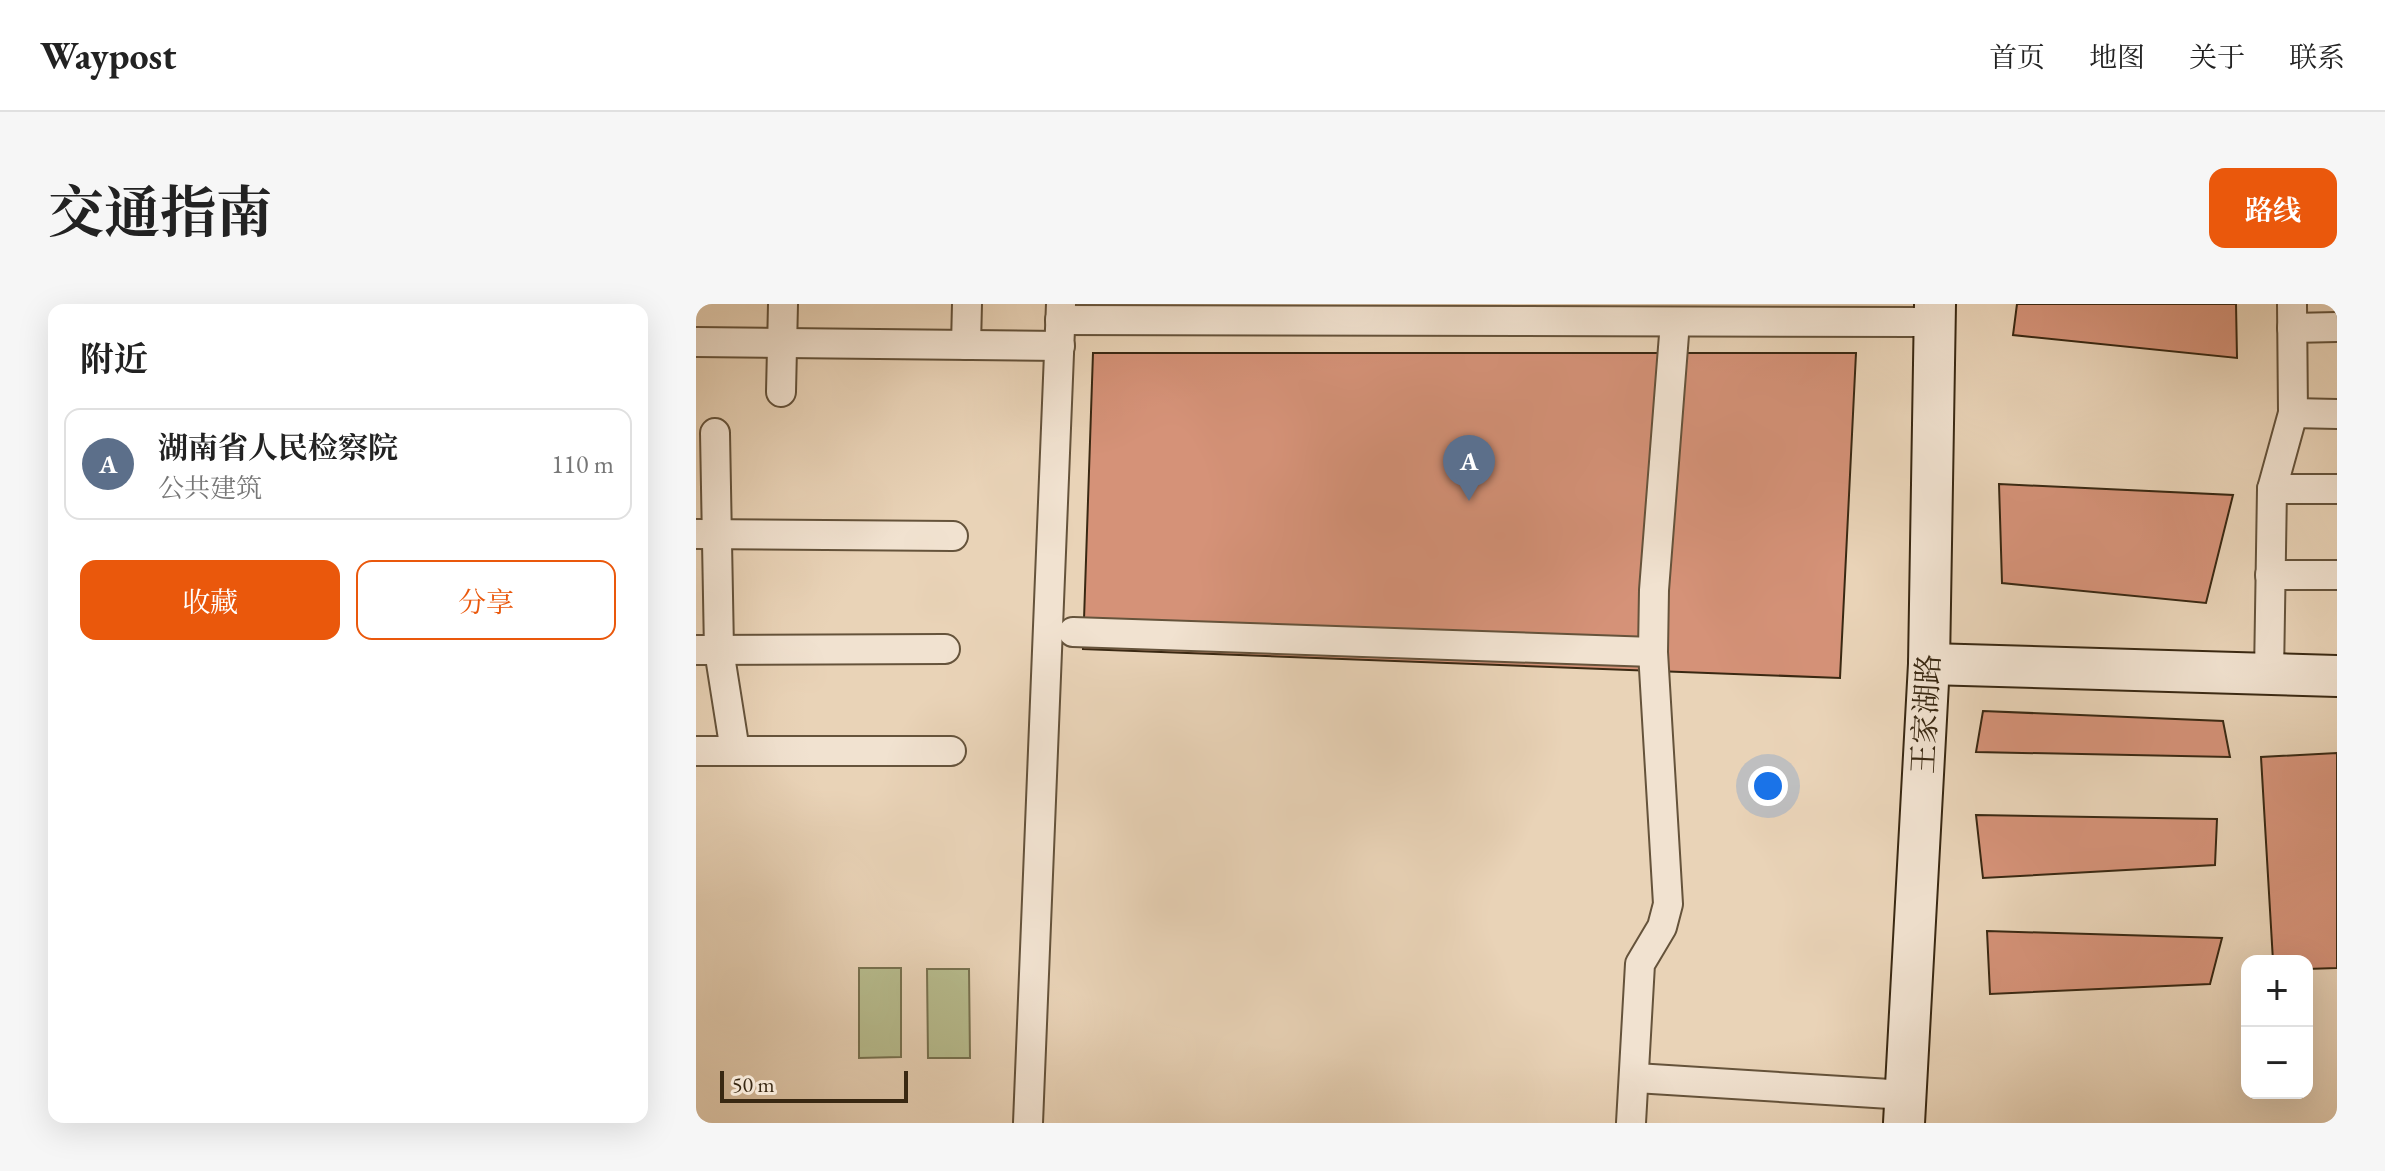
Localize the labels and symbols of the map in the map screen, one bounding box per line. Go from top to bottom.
pin: A [1443,435,1495,501]
street label: 王家湖路 [1903,653,1948,775]
your location [1748,766,1788,806]
scale bar [720,1067,908,1103]

